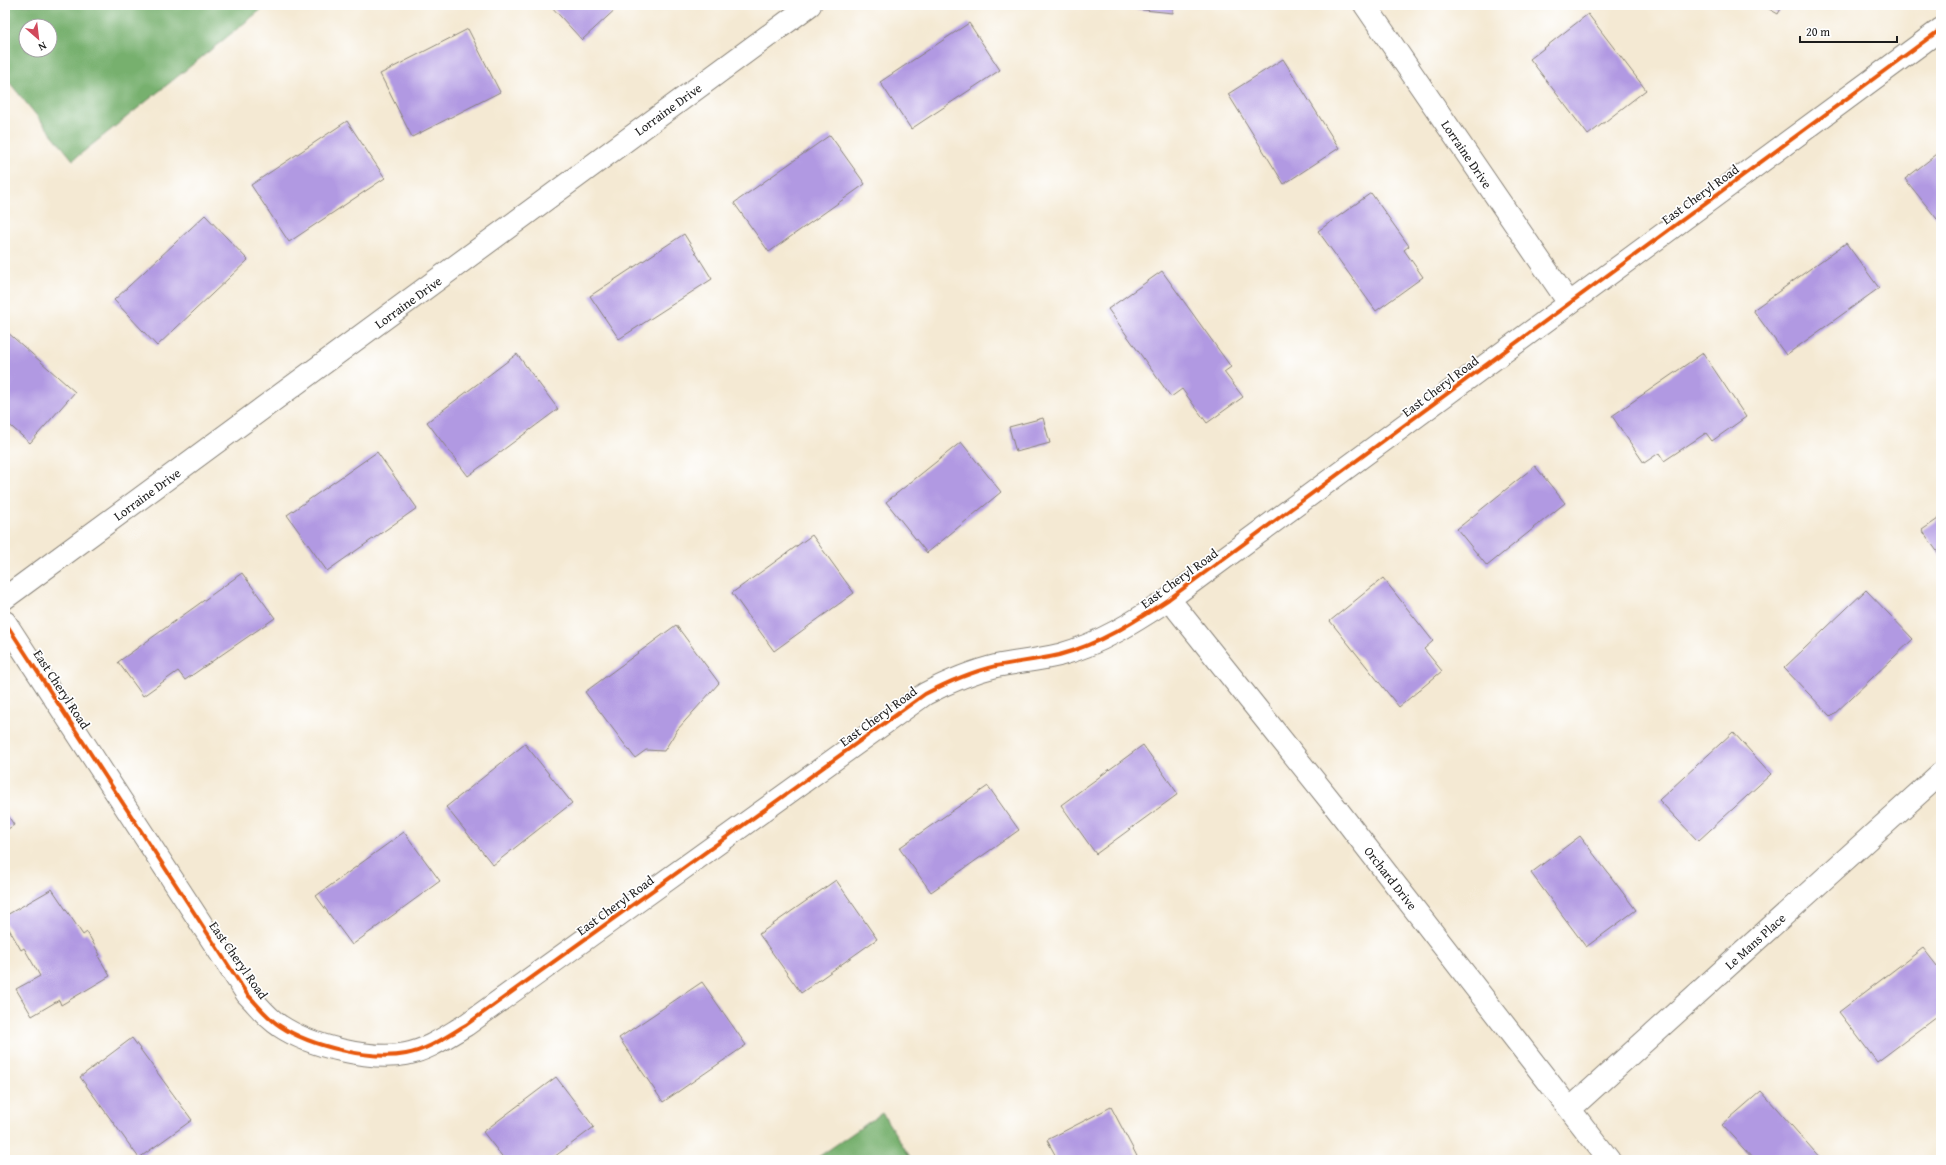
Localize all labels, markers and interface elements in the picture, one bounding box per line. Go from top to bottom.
north arrow [18,18,58,58]
scale bar [1800,18,1897,44]
text: 20 m [1806,23,1830,40]
text: N [35,38,50,56]
street label: Lorraine Drive [631,79,706,140]
street label: Lorraine Drive [1437,116,1496,192]
street label: East Cheryl Road [1658,160,1743,229]
street label: Lorraine Drive [371,272,446,333]
street label: East Cheryl Road [1398,351,1483,421]
street label: Lorraine Drive [110,464,185,525]
street label: East Cheryl Road [1137,544,1222,613]
street label: East Cheryl Road [29,646,94,733]
street label: East Cheryl Road [836,682,921,751]
street label: Orchard Drive [1360,842,1422,914]
street label: East Cheryl Road [573,871,658,940]
street label: Le Mans Place [1721,909,1790,974]
street label: East Cheryl Road [205,917,273,1003]

